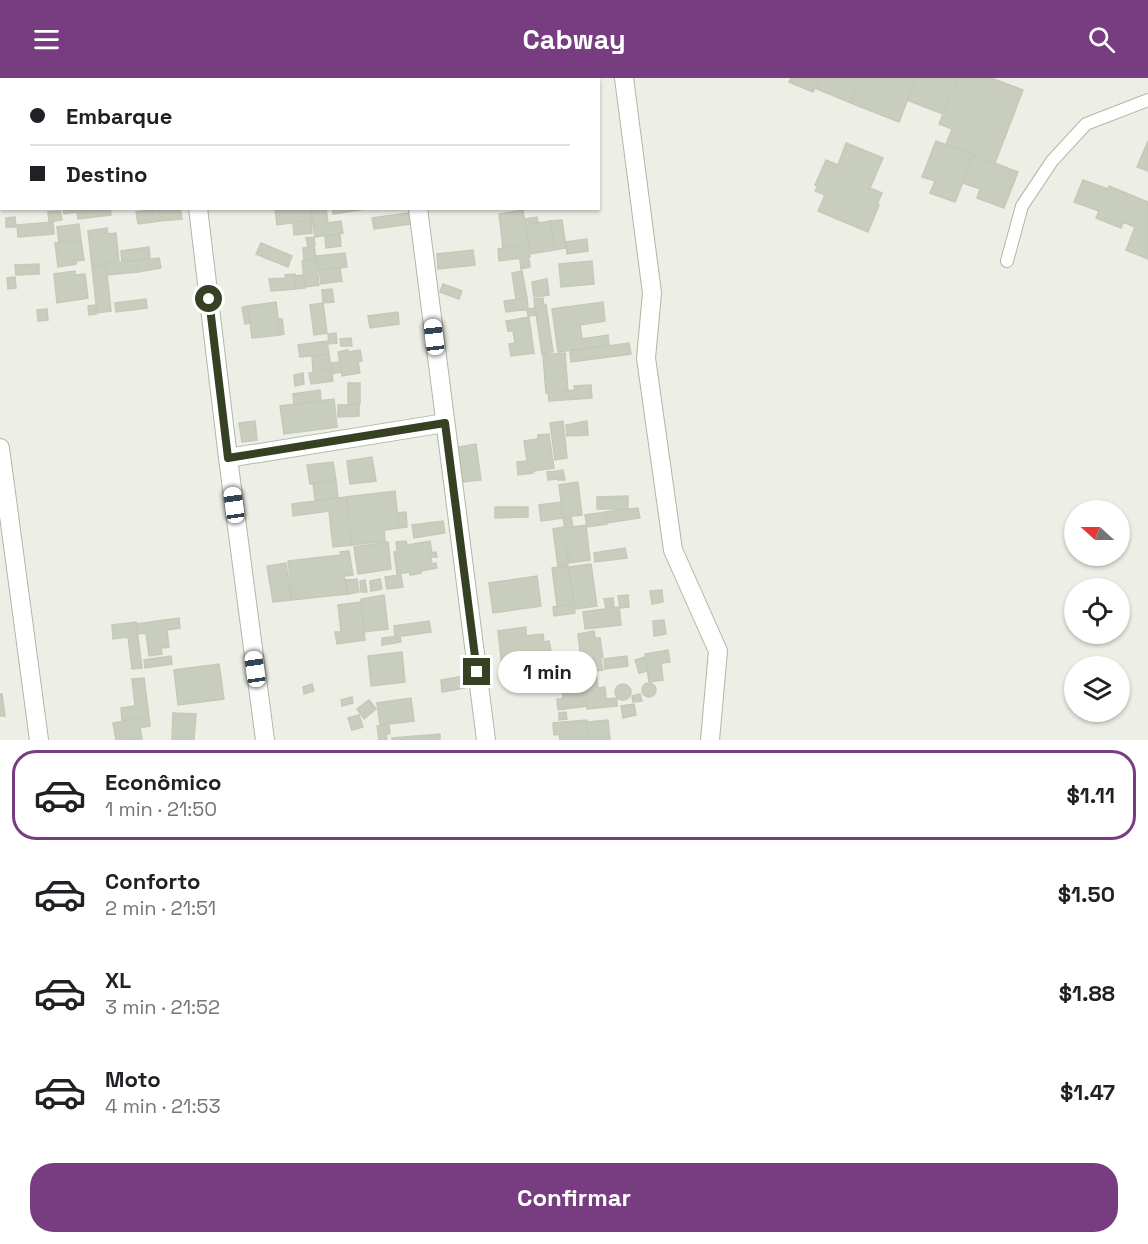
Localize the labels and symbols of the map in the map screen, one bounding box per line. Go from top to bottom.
route start [195,285,222,312]
car [423,318,445,356]
car [223,486,245,524]
north arrow [1064,500,1130,566]
car [244,650,266,688]
callout: 1 min [498,651,597,693]
route end [463,658,490,685]

